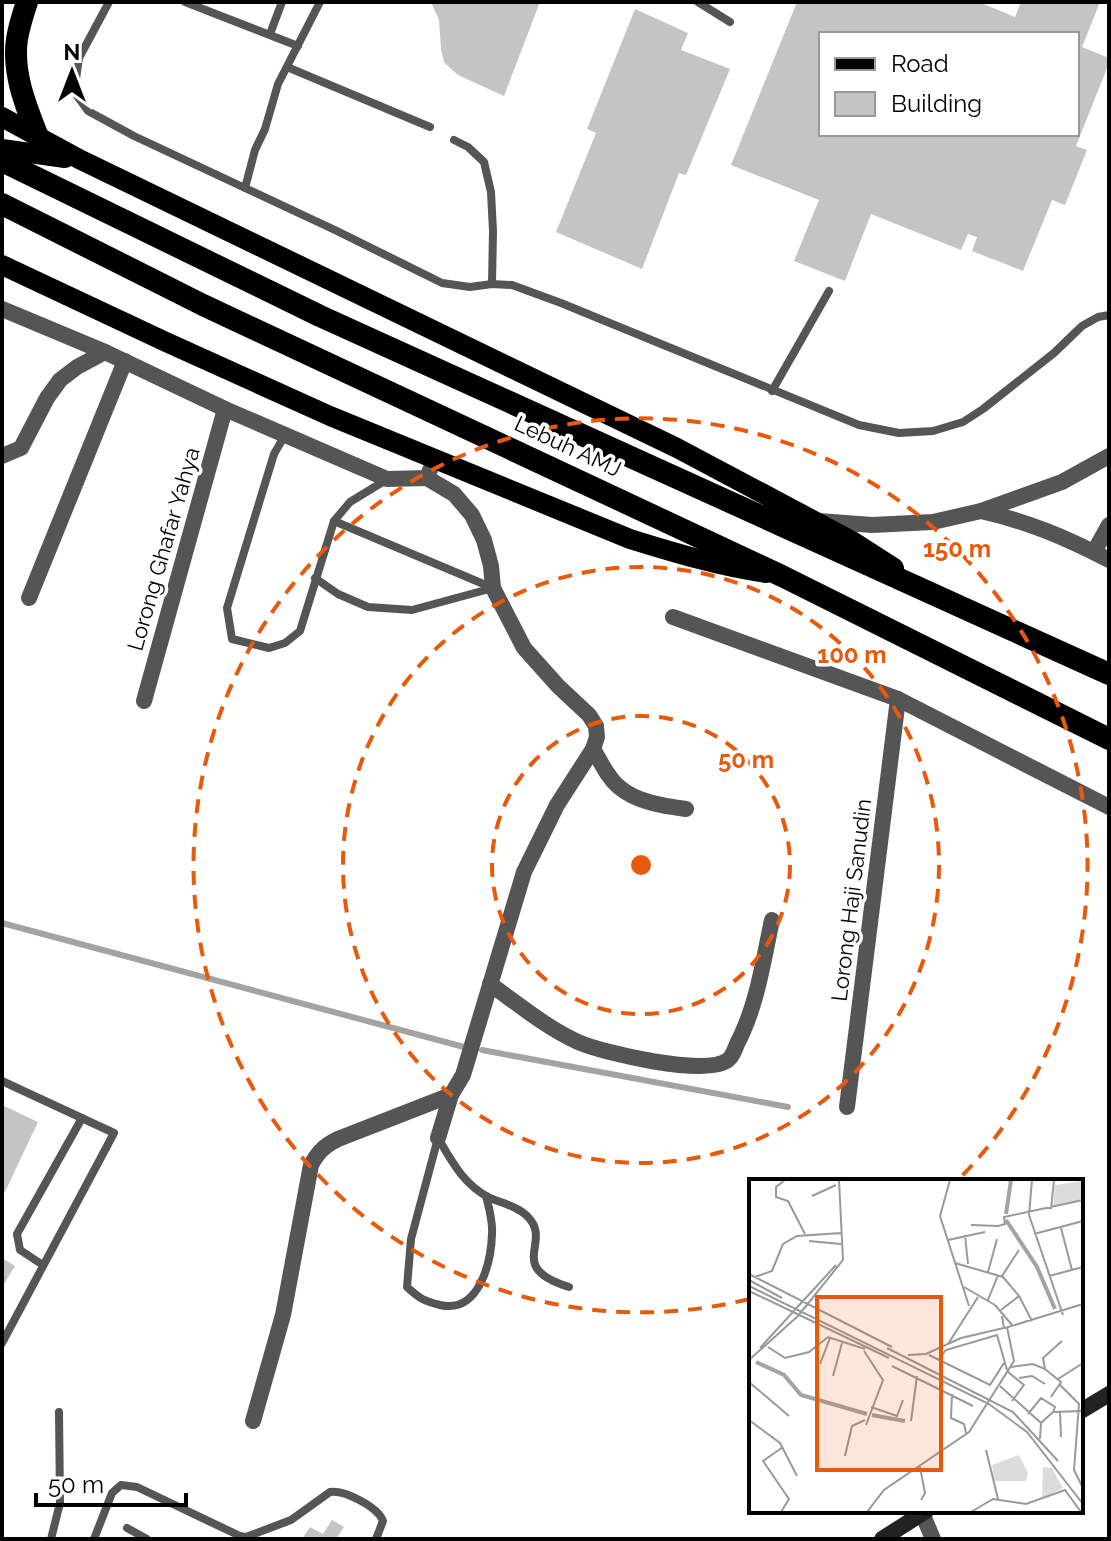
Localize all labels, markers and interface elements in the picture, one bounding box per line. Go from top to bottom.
north arrow [32,32,112,112]
legend [819,32,1079,136]
text: N [64,39,80,65]
text: Road [891,49,949,78]
text: Building [891,89,982,118]
street label: Lebuh AMJ [511,410,625,482]
street label: Lorong Ghafar Yahya [122,444,204,654]
text: 150 m [923,534,991,563]
text: 100 m [817,640,887,669]
text: 50 m [718,745,774,774]
street label: Lorong Haji Sanudin [826,797,876,1003]
centre of rings [627,851,655,879]
inset map [749,1179,1083,1513]
scale bar [36,1457,186,1507]
text: 50 m [48,1470,104,1499]

